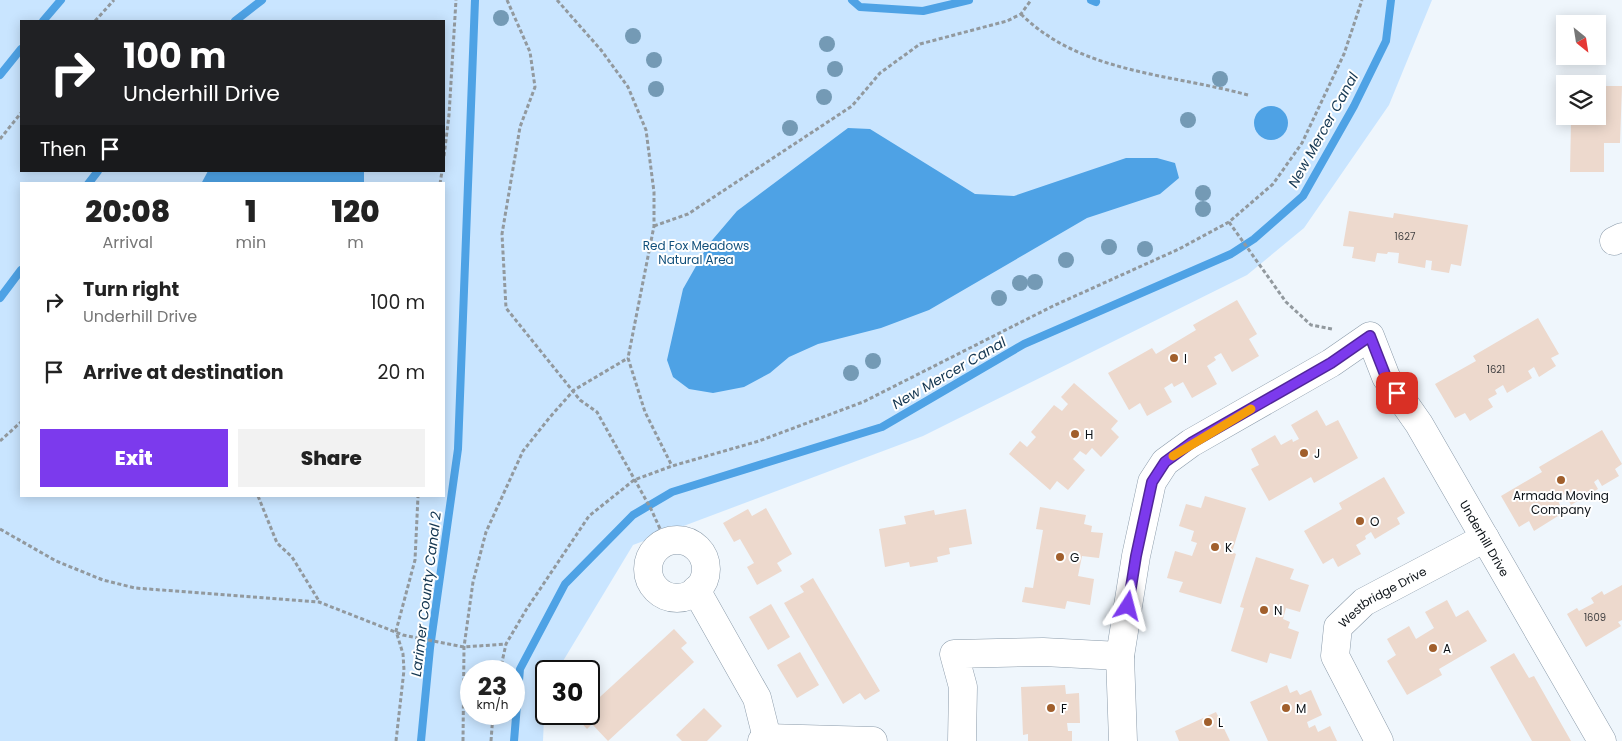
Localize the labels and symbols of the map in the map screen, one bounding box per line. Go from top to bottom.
north arrow [1556,15,1606,65]
water label: New Mercer Canal [1283,68,1363,191]
house number: 1627 [1395,229,1416,244]
park label: Red Fox Meadows Natural Area [643,237,749,268]
water label: New Mercer Canal [888,332,1010,414]
place label: I [1184,350,1187,367]
marker: I [1168,352,1180,364]
house number: 1621 [1487,362,1505,377]
pin [1376,372,1418,414]
place label: H [1085,426,1093,443]
marker: H [1069,428,1081,440]
place label: J [1314,445,1320,462]
marker: J [1298,447,1310,459]
marker: Armada Moving Company [1555,474,1567,486]
place label: Armada Moving Company [1513,487,1609,518]
street label: Underhill Drive [1456,497,1514,580]
water label: Larimer County Canal 2 [406,510,446,678]
place label: O [1370,513,1379,530]
marker: O [1354,515,1366,527]
place label: K [1225,539,1232,556]
marker: K [1209,541,1221,553]
place label: G [1070,549,1079,566]
marker: G [1054,551,1066,563]
street label: Westbridge Drive [1334,562,1429,631]
position arrow [1101,579,1153,631]
place label: N [1274,602,1282,619]
marker: N [1258,604,1270,616]
house number: 1609 [1584,610,1606,625]
place label: A [1443,640,1451,657]
marker: A [1427,642,1439,654]
speed limit sign: 30 [535,660,600,725]
place label: F [1061,700,1067,717]
place label: M [1296,700,1306,717]
marker: F [1045,702,1057,714]
marker: M [1280,702,1292,714]
place label: L [1218,714,1223,731]
marker: L [1202,716,1214,728]

